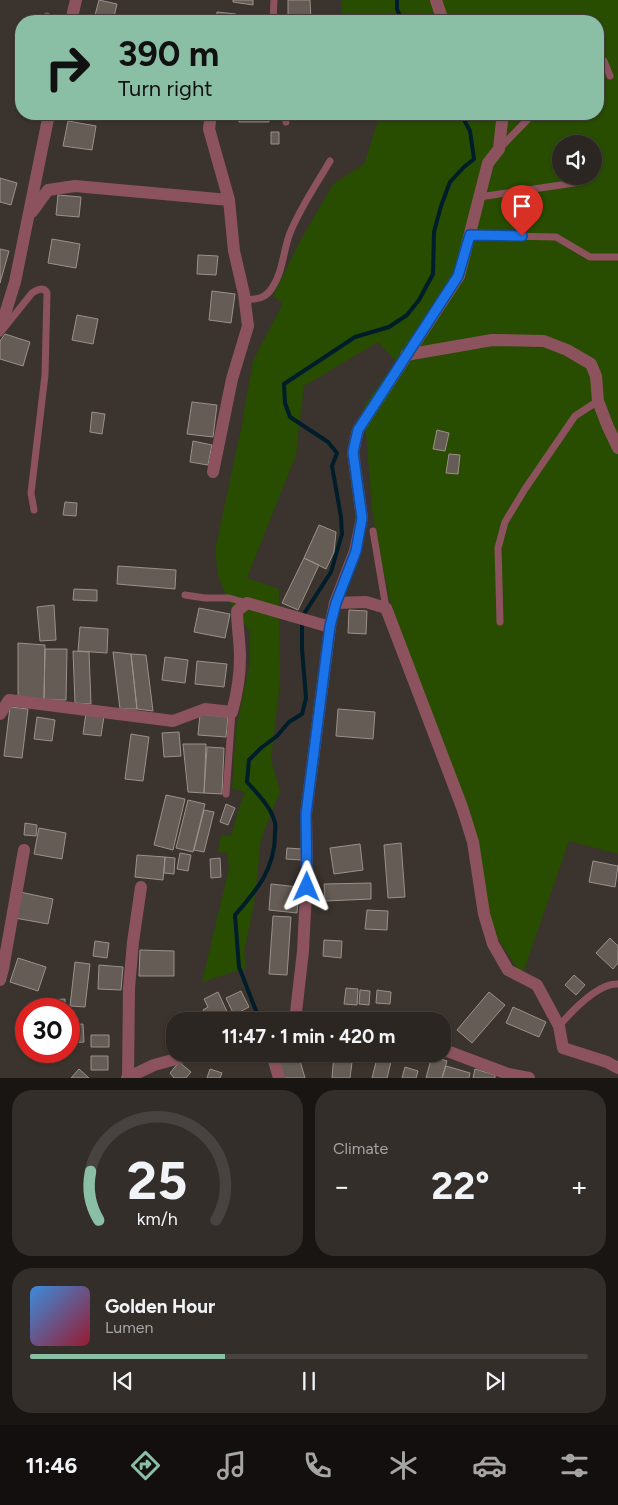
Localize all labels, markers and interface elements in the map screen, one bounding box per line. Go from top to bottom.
text: 390 m [118,33,219,75]
icon: right [35,35,100,100]
text: Turn right [118,75,213,102]
map controls [552,135,602,185]
button: sound [552,135,602,185]
pin [501,185,543,236]
icon: arrive [508,192,536,220]
position arrow [280,860,332,912]
speed limit sign: 30 [15,998,80,1063]
text: 11:47 · 1 min · 420 m [222,1025,395,1048]
text: Climate [333,1139,388,1158]
text: 25 [127,1150,188,1212]
text: 22° [431,1163,490,1209]
text: − [333,1169,350,1203]
text: + [571,1169,588,1203]
text: km/h [137,1208,178,1229]
text: Golden Hour [105,1295,215,1318]
text: Lumen [105,1318,154,1337]
icon: previous [109,1367,137,1395]
icon: pause [295,1367,323,1395]
icon: next [481,1367,509,1395]
icon: directions [128,1448,163,1483]
icon: music [214,1448,249,1483]
icon: phone [300,1448,335,1483]
icon: climate [386,1448,421,1483]
icon: car [472,1448,507,1483]
icon: filters [557,1448,592,1483]
text: 11:46 [25,1452,77,1479]

